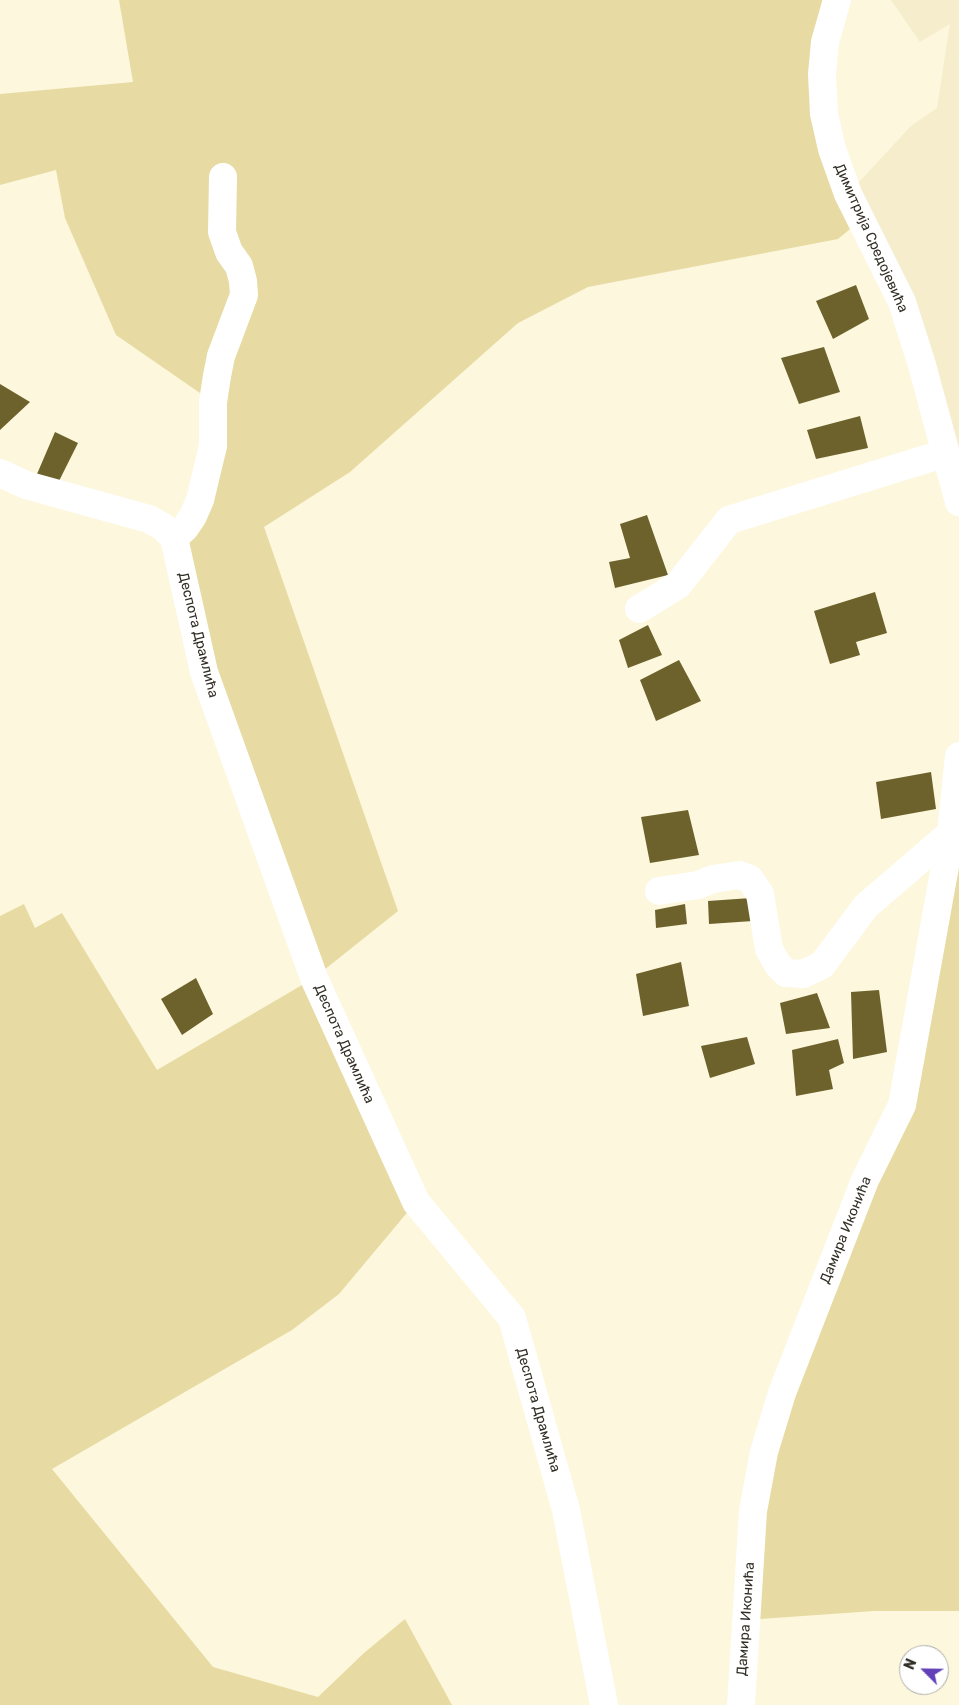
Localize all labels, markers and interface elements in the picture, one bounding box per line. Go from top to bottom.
street label: Димитрија Средојевића [831,161,911,315]
street label: Деспота Драмлића [174,571,222,699]
street label: Деспота Драмлића [310,982,378,1106]
street label: Дамира Иконића [817,1174,875,1286]
street label: Деспота Драмлића [512,1346,564,1474]
street label: Дамира Иконића [734,1561,758,1677]
north arrow [899,1645,949,1695]
text: N [901,1656,920,1672]

